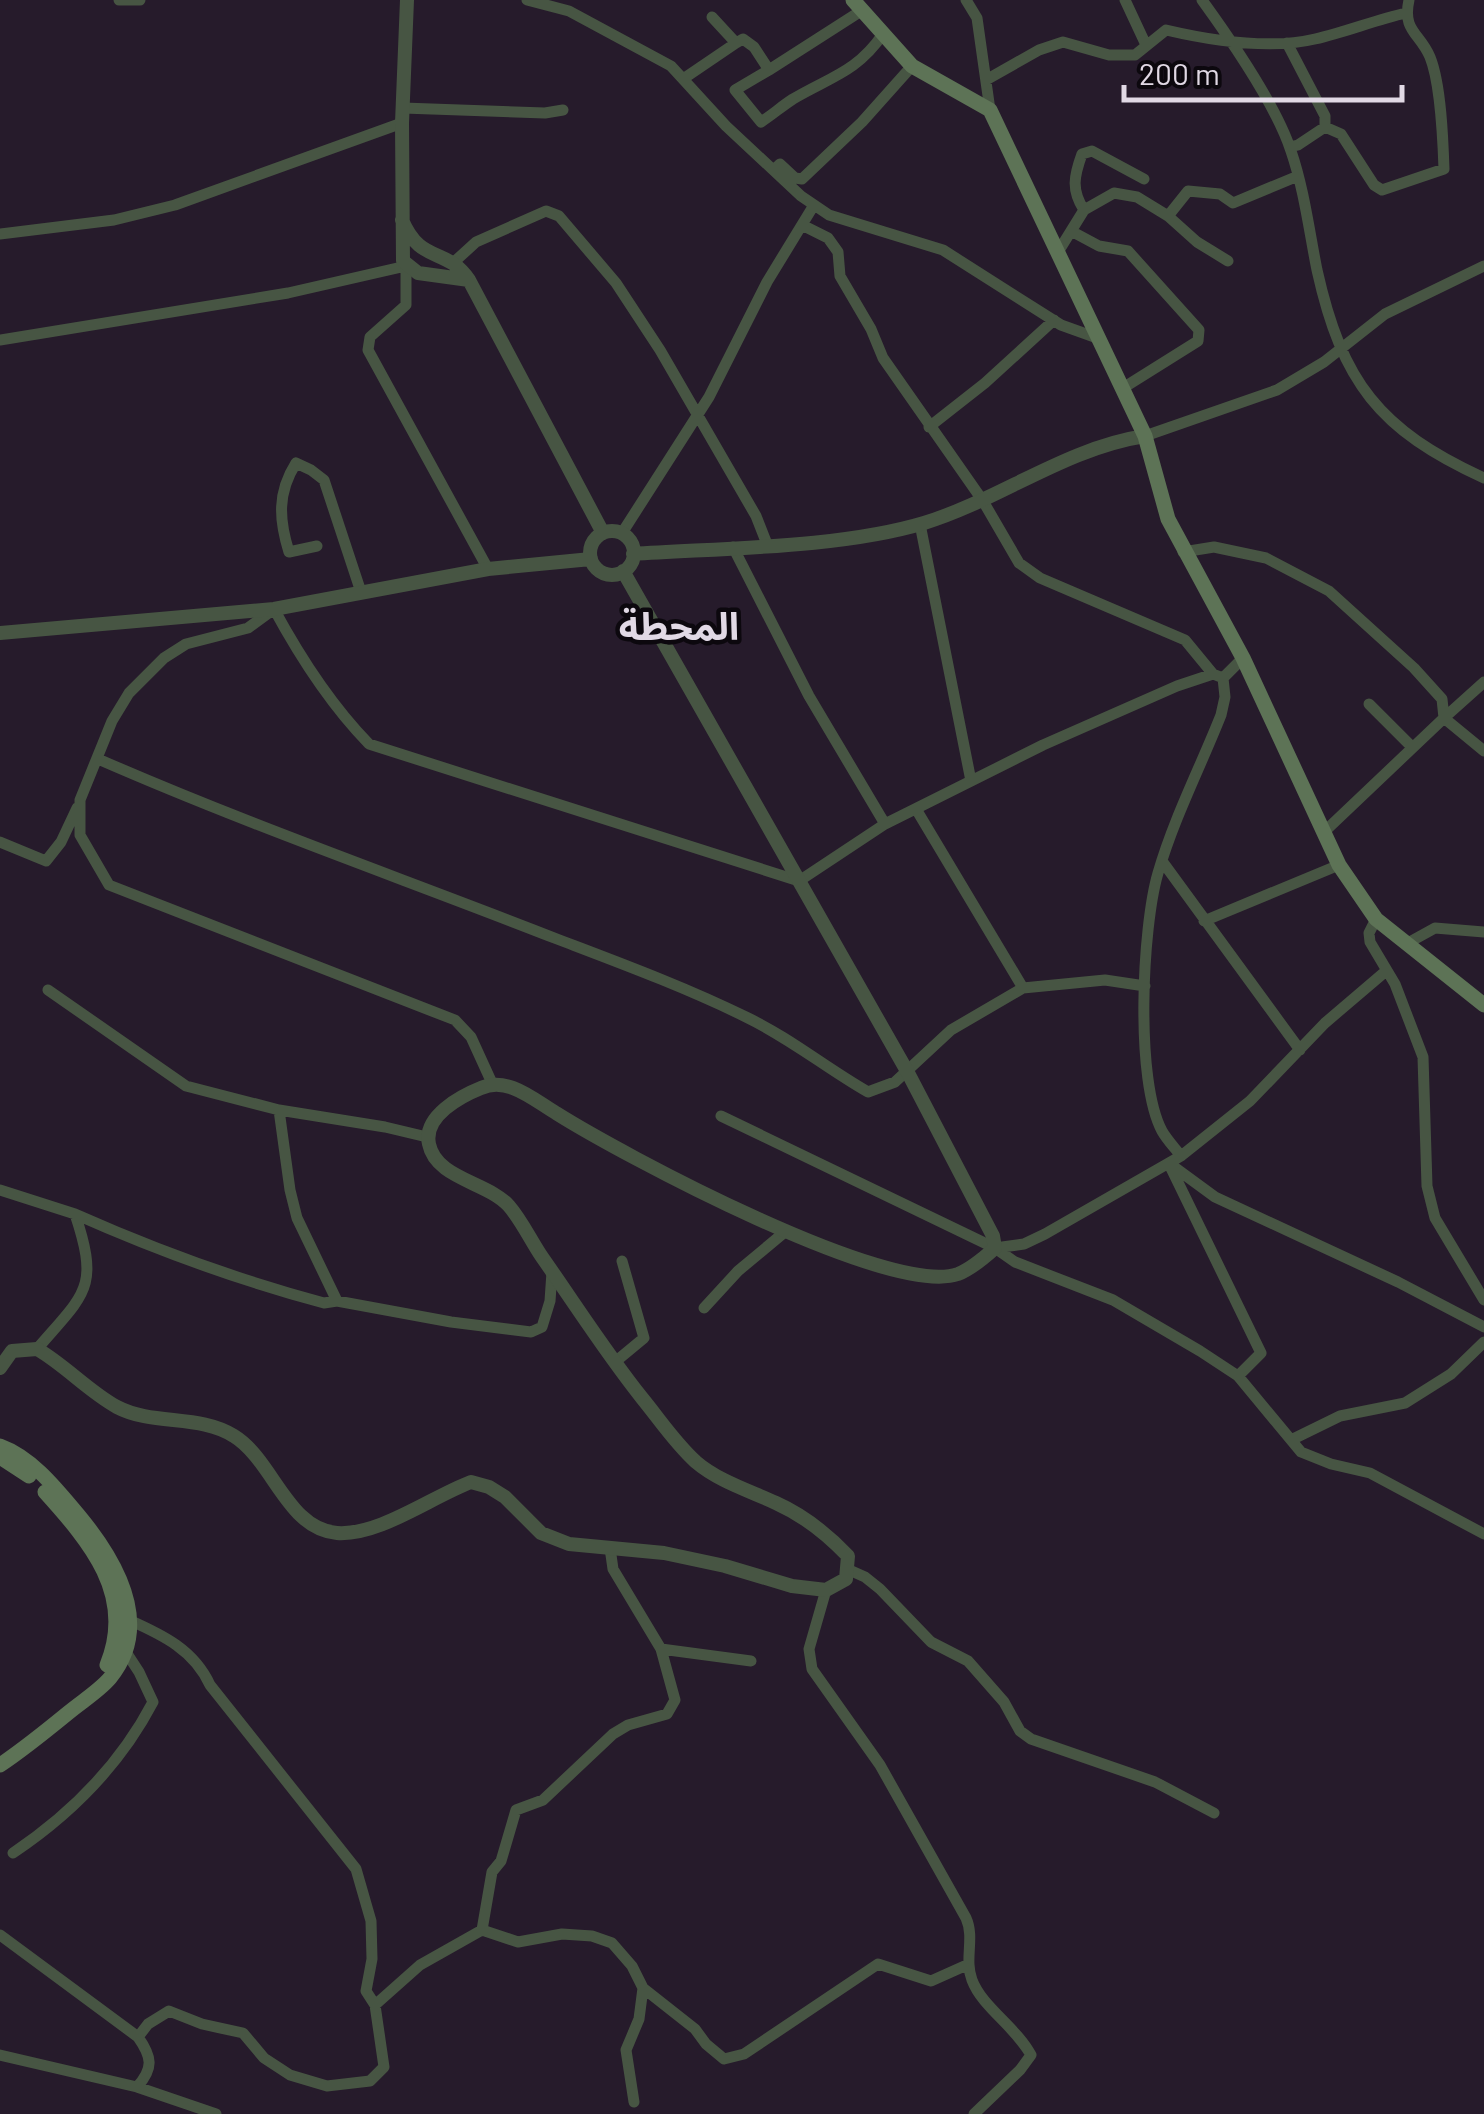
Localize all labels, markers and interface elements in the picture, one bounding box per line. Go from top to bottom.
scale bar [1124,40,1402,102]
text: 200 m [1139,55,1220,91]
district label: المحطة [619,602,739,648]

